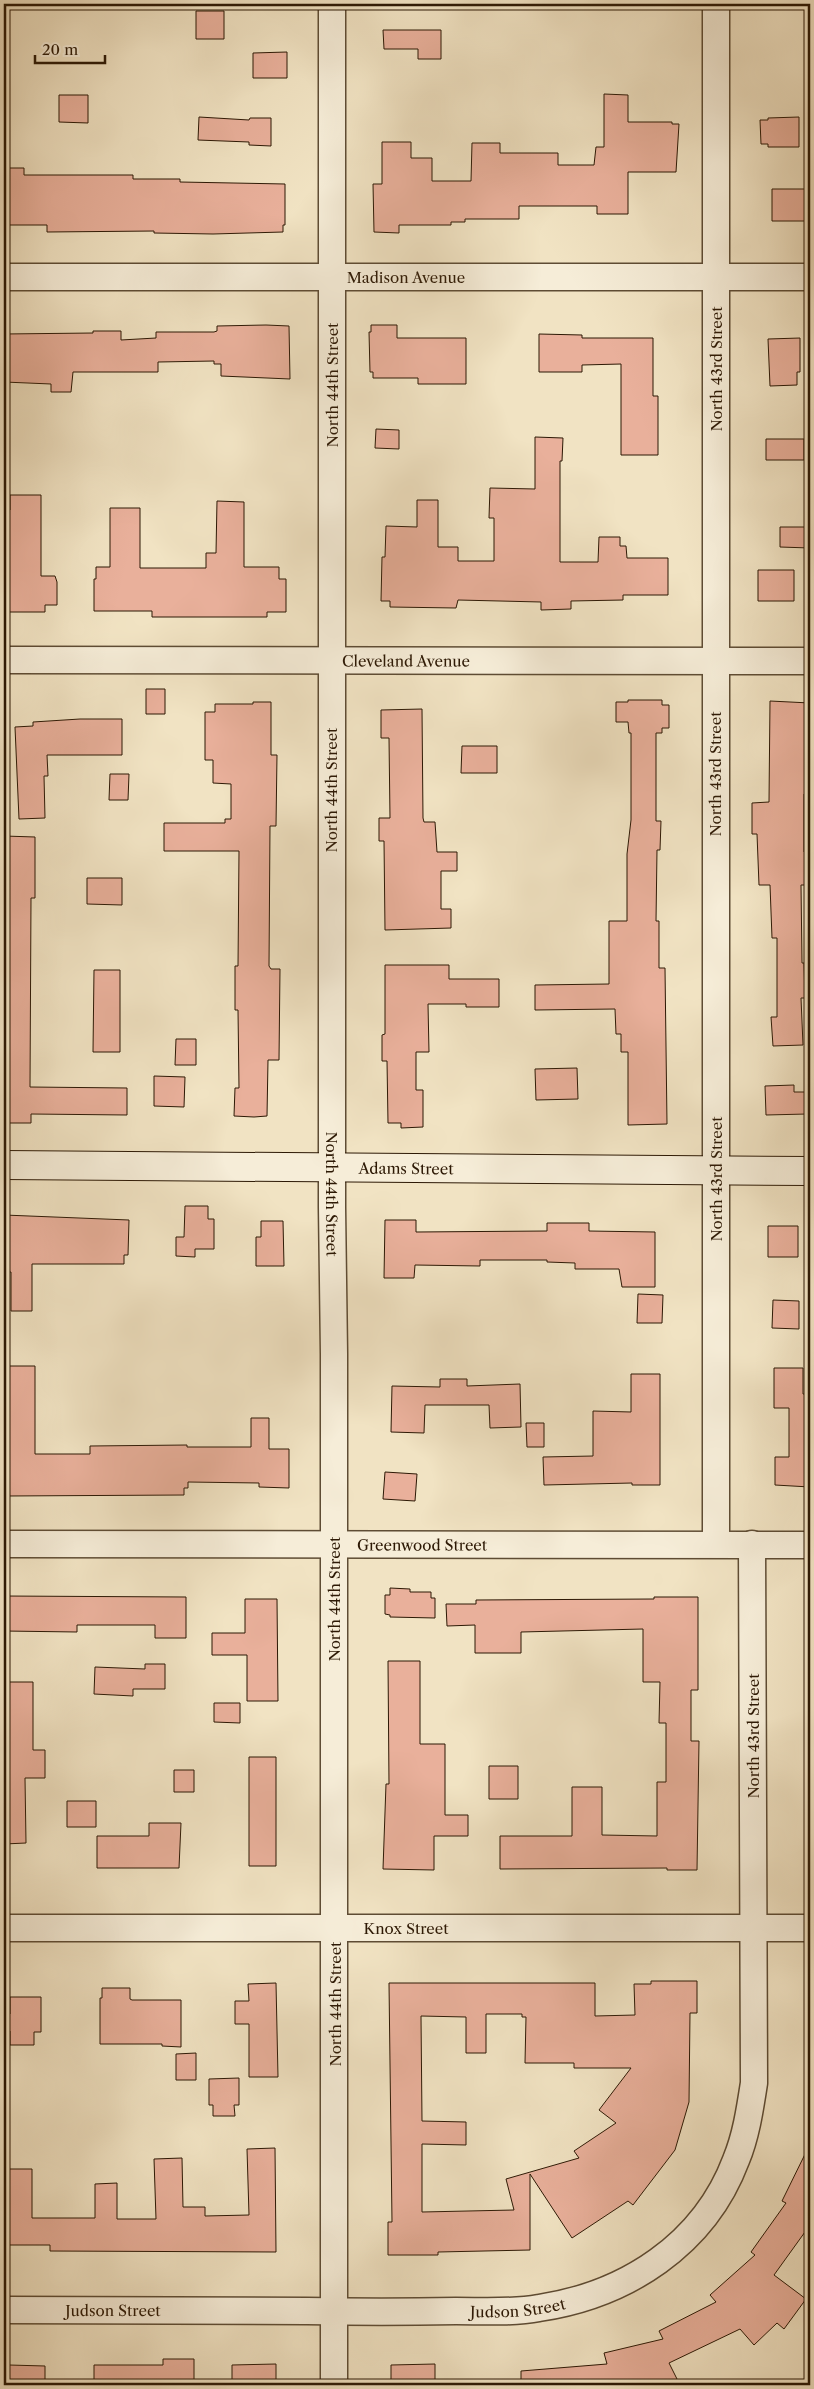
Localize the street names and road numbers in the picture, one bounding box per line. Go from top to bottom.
street label: Madison Avenue [347,268,465,287]
street label: North 43rd Street [707,306,726,431]
street label: North 44th Street [323,322,342,447]
street label: Cleveland Avenue [342,651,470,670]
street label: North 43rd Street [706,711,725,836]
street label: North 44th Street [322,727,341,852]
street label: North 43rd Street [707,1116,726,1241]
street label: North 44th Street [323,1132,342,1257]
street label: Adams Street [357,1158,454,1178]
street label: Greenwood Street [357,1535,488,1554]
street label: North 44th Street [325,1536,344,1661]
street label: North 43rd Street [744,1673,763,1798]
street label: Knox Street [364,1919,449,1938]
street label: North 44th Street [326,1941,345,2066]
street label: Judson Street [468,2294,568,2321]
street label: Judson Street [63,2301,161,2320]

